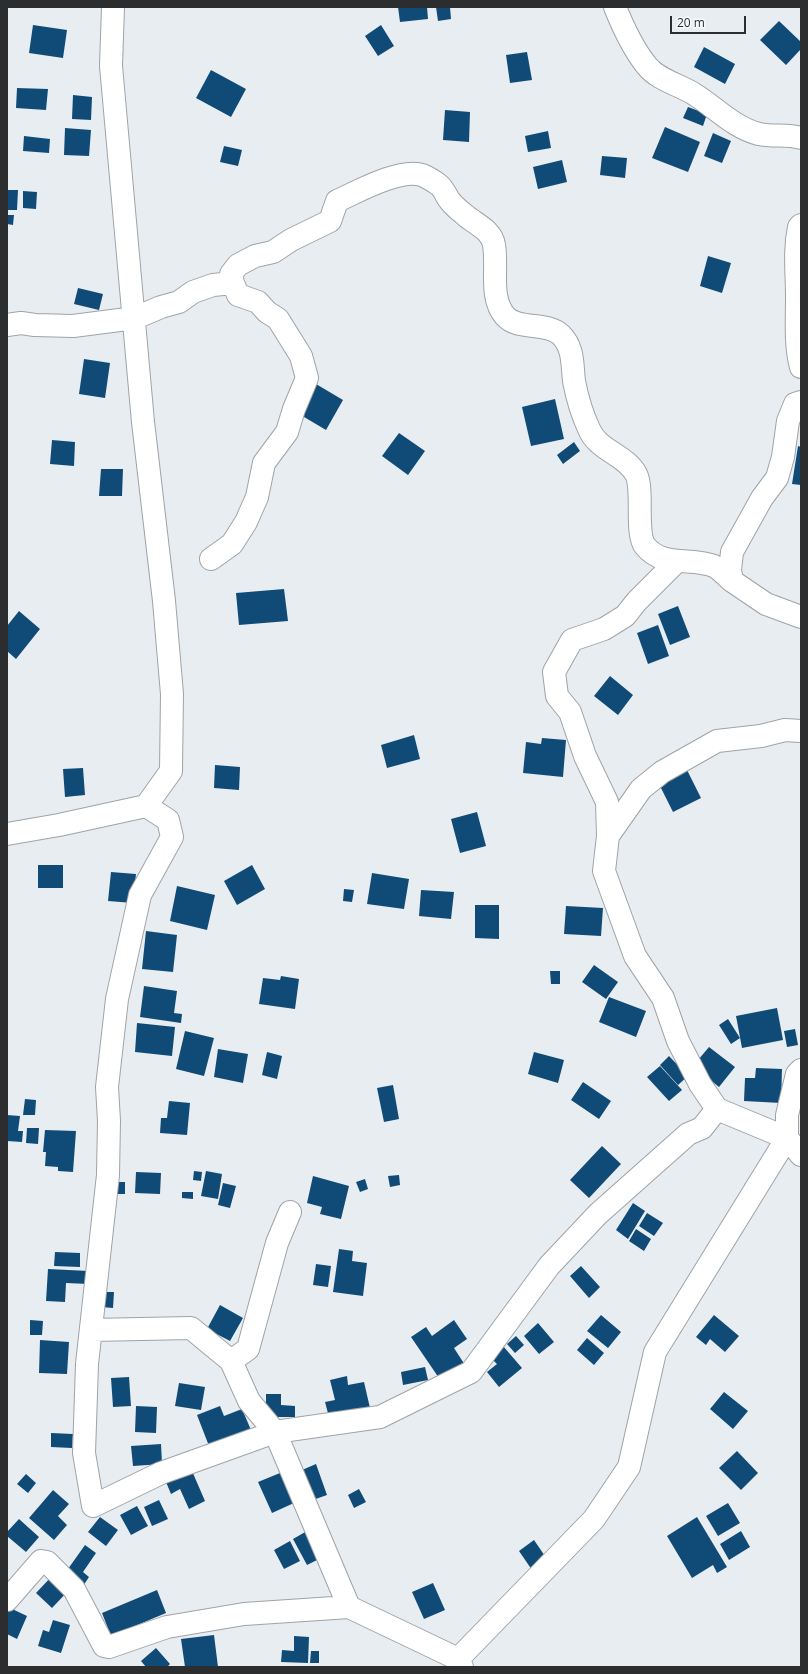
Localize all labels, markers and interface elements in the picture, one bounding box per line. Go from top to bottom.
scale bar [672,8,748,34]
text: 20 m [677,14,705,31]

